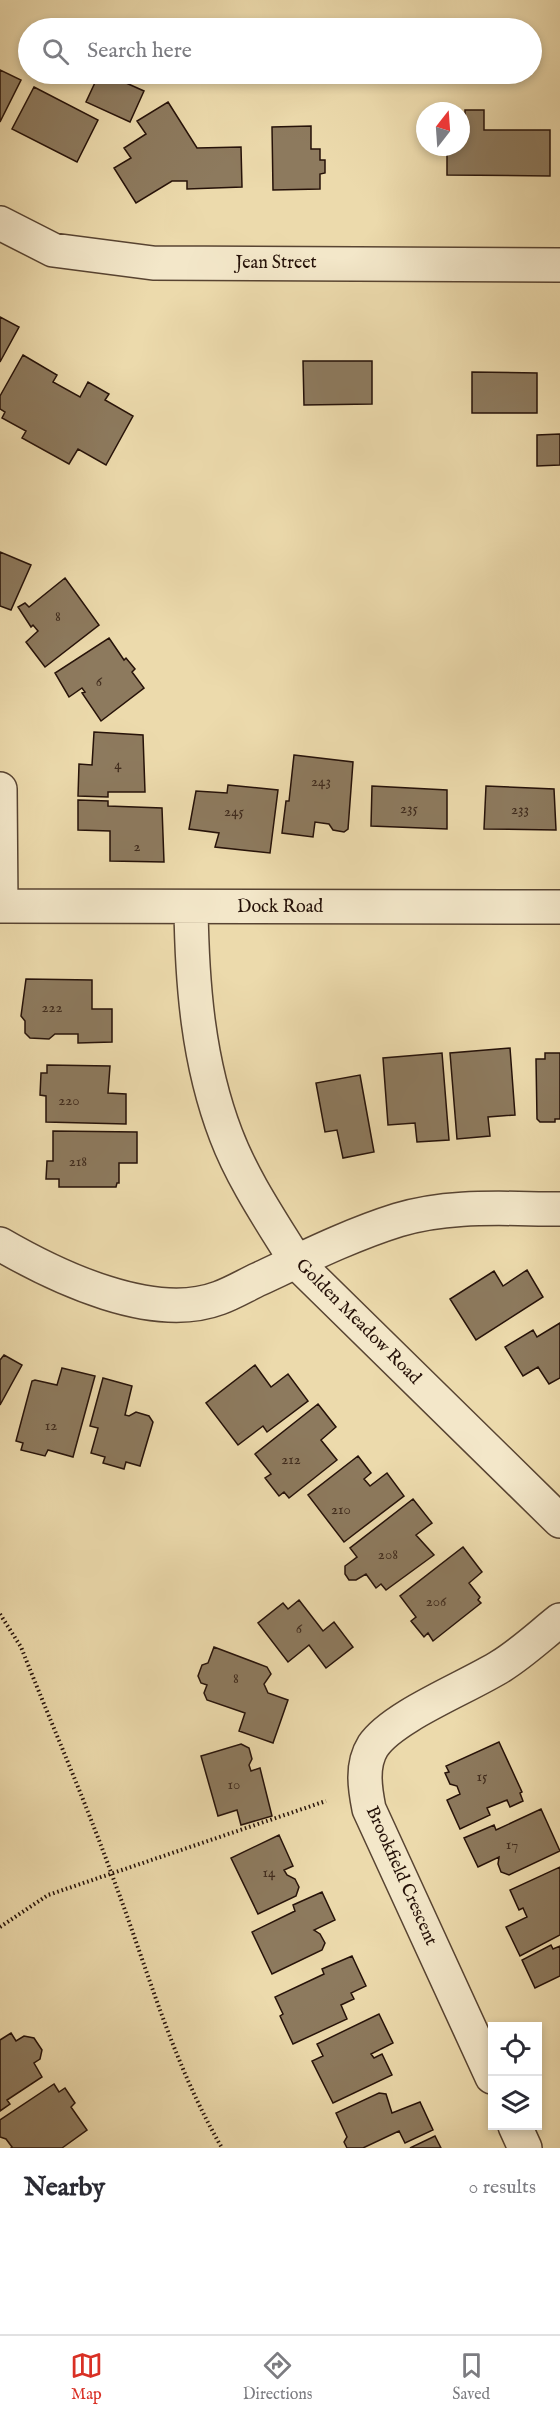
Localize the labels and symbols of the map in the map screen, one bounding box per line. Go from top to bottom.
north arrow [416,102,470,156]
street label: Jean Street [233,252,317,275]
house number: 8 [55,607,61,626]
house number: 6 [96,672,103,691]
house number: 4 [114,755,122,774]
house number: 243 [311,772,331,791]
house number: 235 [400,799,419,818]
house number: 233 [511,800,529,819]
house number: 245 [224,802,244,821]
house number: 2 [133,837,141,856]
street label: Dock Road [237,896,323,919]
house number: 222 [41,998,63,1017]
house number: 220 [58,1091,80,1110]
house number: 218 [69,1152,87,1171]
street label: Golden Meadow Road [290,1254,426,1390]
house number: 12 [45,1416,57,1435]
house number: 212 [281,1450,301,1469]
house number: 210 [331,1500,351,1519]
house number: 208 [378,1545,398,1564]
house number: 206 [426,1592,447,1611]
house number: 6 [296,1619,303,1638]
house number: 8 [233,1669,239,1688]
house number: 15 [476,1767,488,1786]
house number: 10 [228,1775,240,1794]
street label: Brookfield Crescent [360,1803,442,1949]
house number: 17 [506,1835,518,1854]
house number: 14 [263,1863,276,1882]

